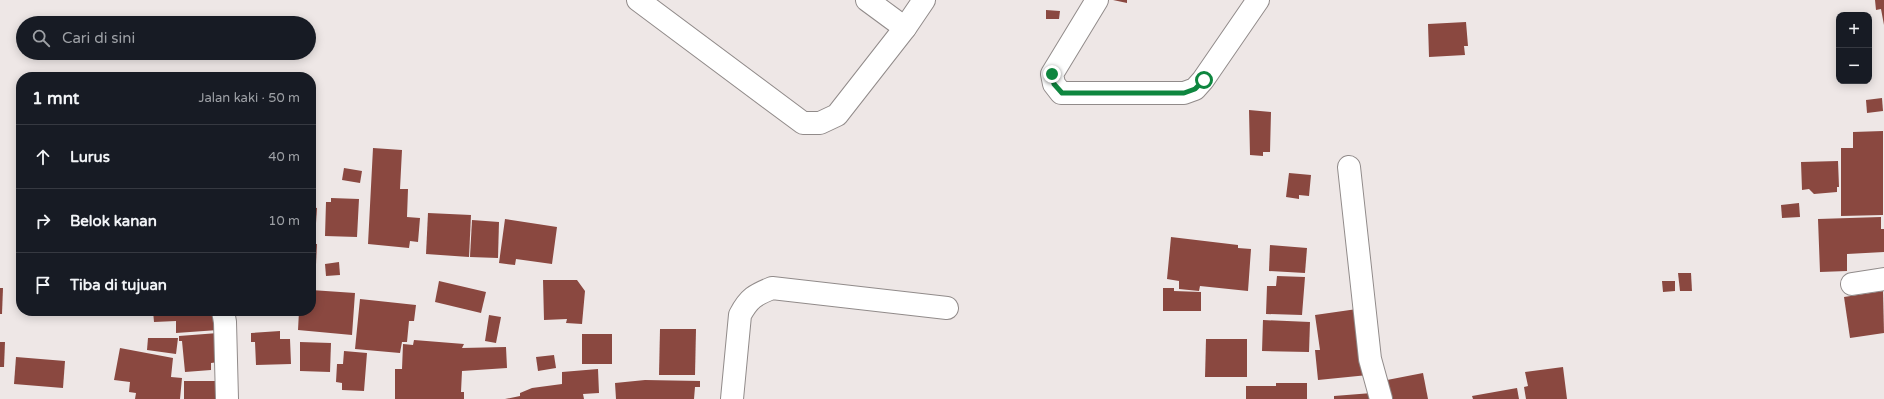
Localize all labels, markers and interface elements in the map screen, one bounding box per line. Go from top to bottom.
map controls [1836,12,1872,84]
button: + [1836,12,1872,48]
search box [16,16,316,60]
icon: search [30,27,52,49]
text: Cari di sini [62,29,135,47]
button: − [1836,48,1872,84]
route end [1043,65,1061,83]
route start [1195,71,1213,89]
text: 1 mnt [32,88,79,109]
text: Jalan kaki · 50 m [198,90,300,106]
icon: ahead [32,146,54,168]
text: Lurus [70,148,110,166]
text: 40 m [268,149,300,165]
icon: right [32,210,54,232]
text: Belok kanan [70,212,157,230]
text: 10 m [268,213,300,229]
icon: arrive [32,274,54,296]
text: Tiba di tujuan [70,276,167,294]

